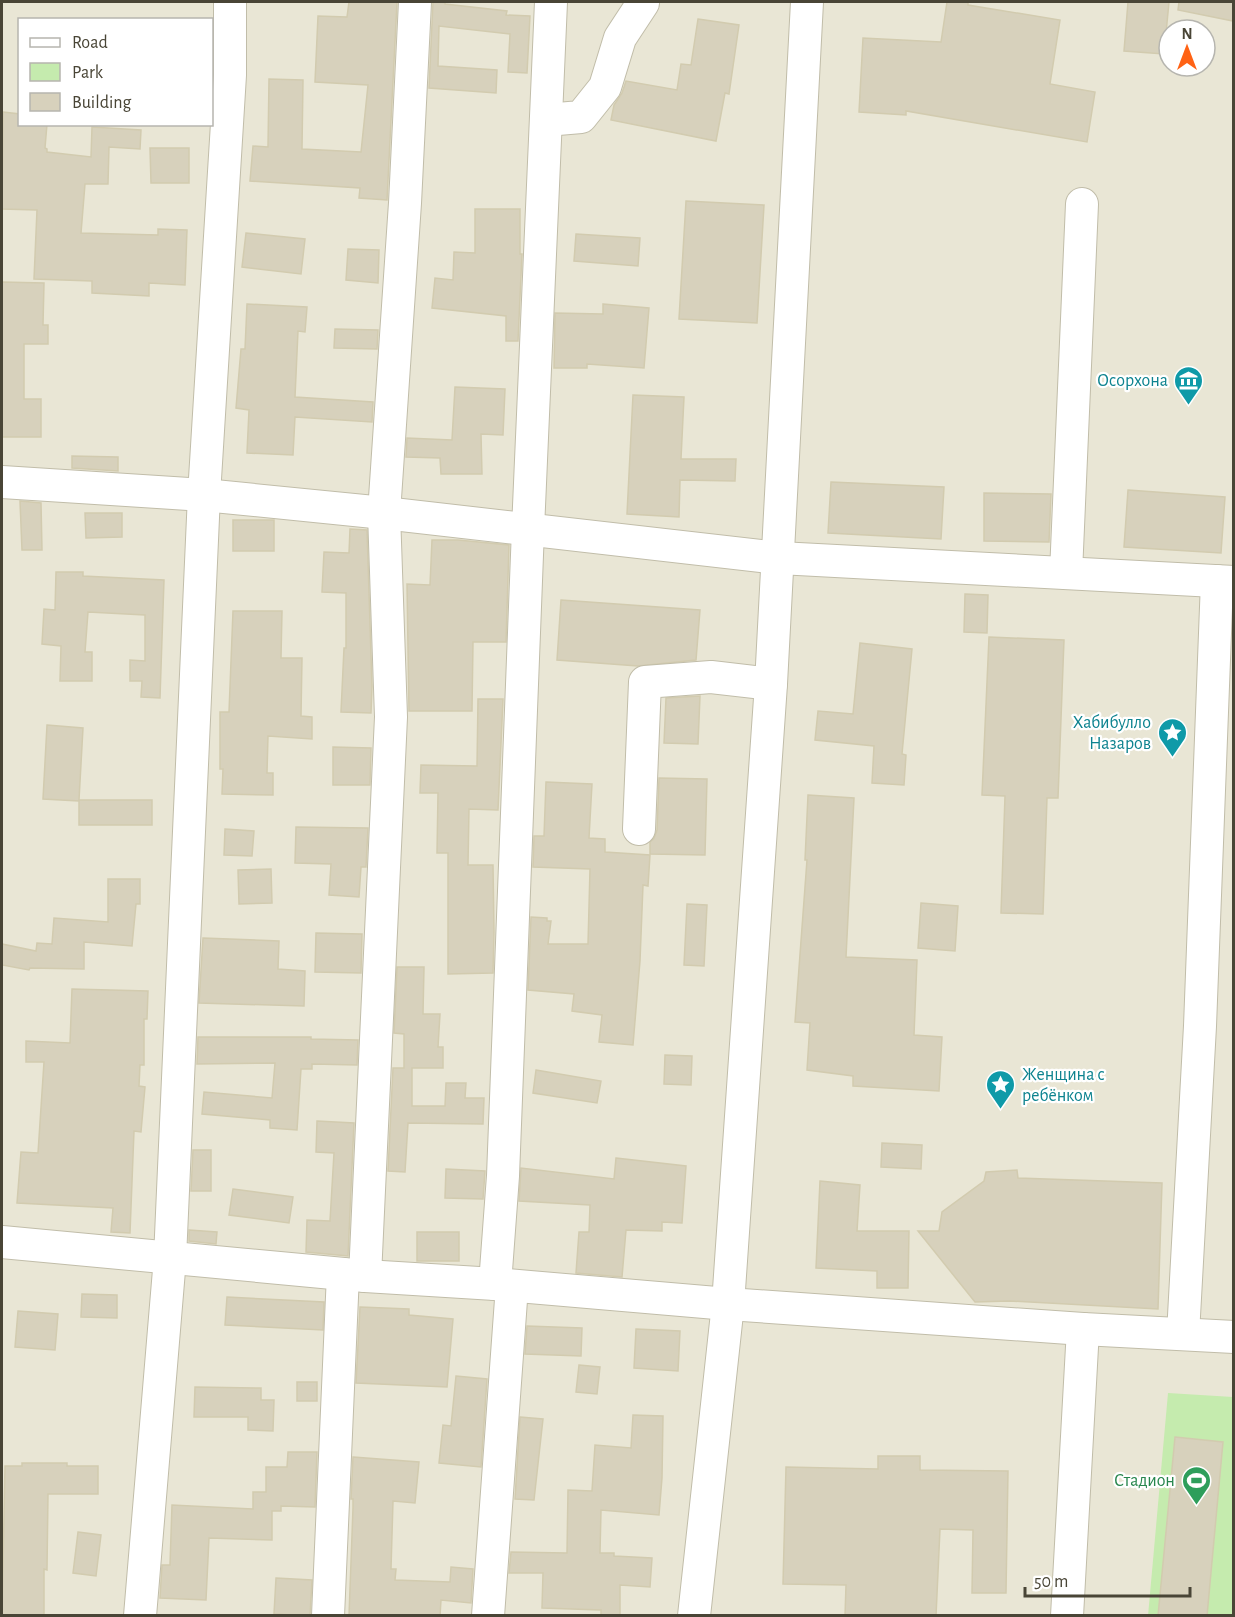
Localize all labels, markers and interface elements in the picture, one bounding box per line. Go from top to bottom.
legend [18,18,213,126]
north arrow [1157,18,1217,78]
text: N [1181,26,1193,42]
text: Road [72,34,108,52]
text: Park [72,64,104,82]
text: Building [72,94,132,112]
museum icon: Осорхона [1173,364,1205,406]
place label: Осорхона [1097,372,1168,390]
place label: Хабибулло Назаров [1073,713,1151,753]
place icon: Хабибулло Назаров [1156,716,1188,758]
place label: Женщина с ребёнком [1022,1066,1105,1105]
place icon: Женщина с ребёнком [985,1068,1017,1110]
sports icon: Стадион [1180,1464,1212,1506]
place label: Стадион [1114,1472,1175,1490]
scale bar [1025,1560,1190,1598]
text: 50 m [1034,1573,1068,1591]

